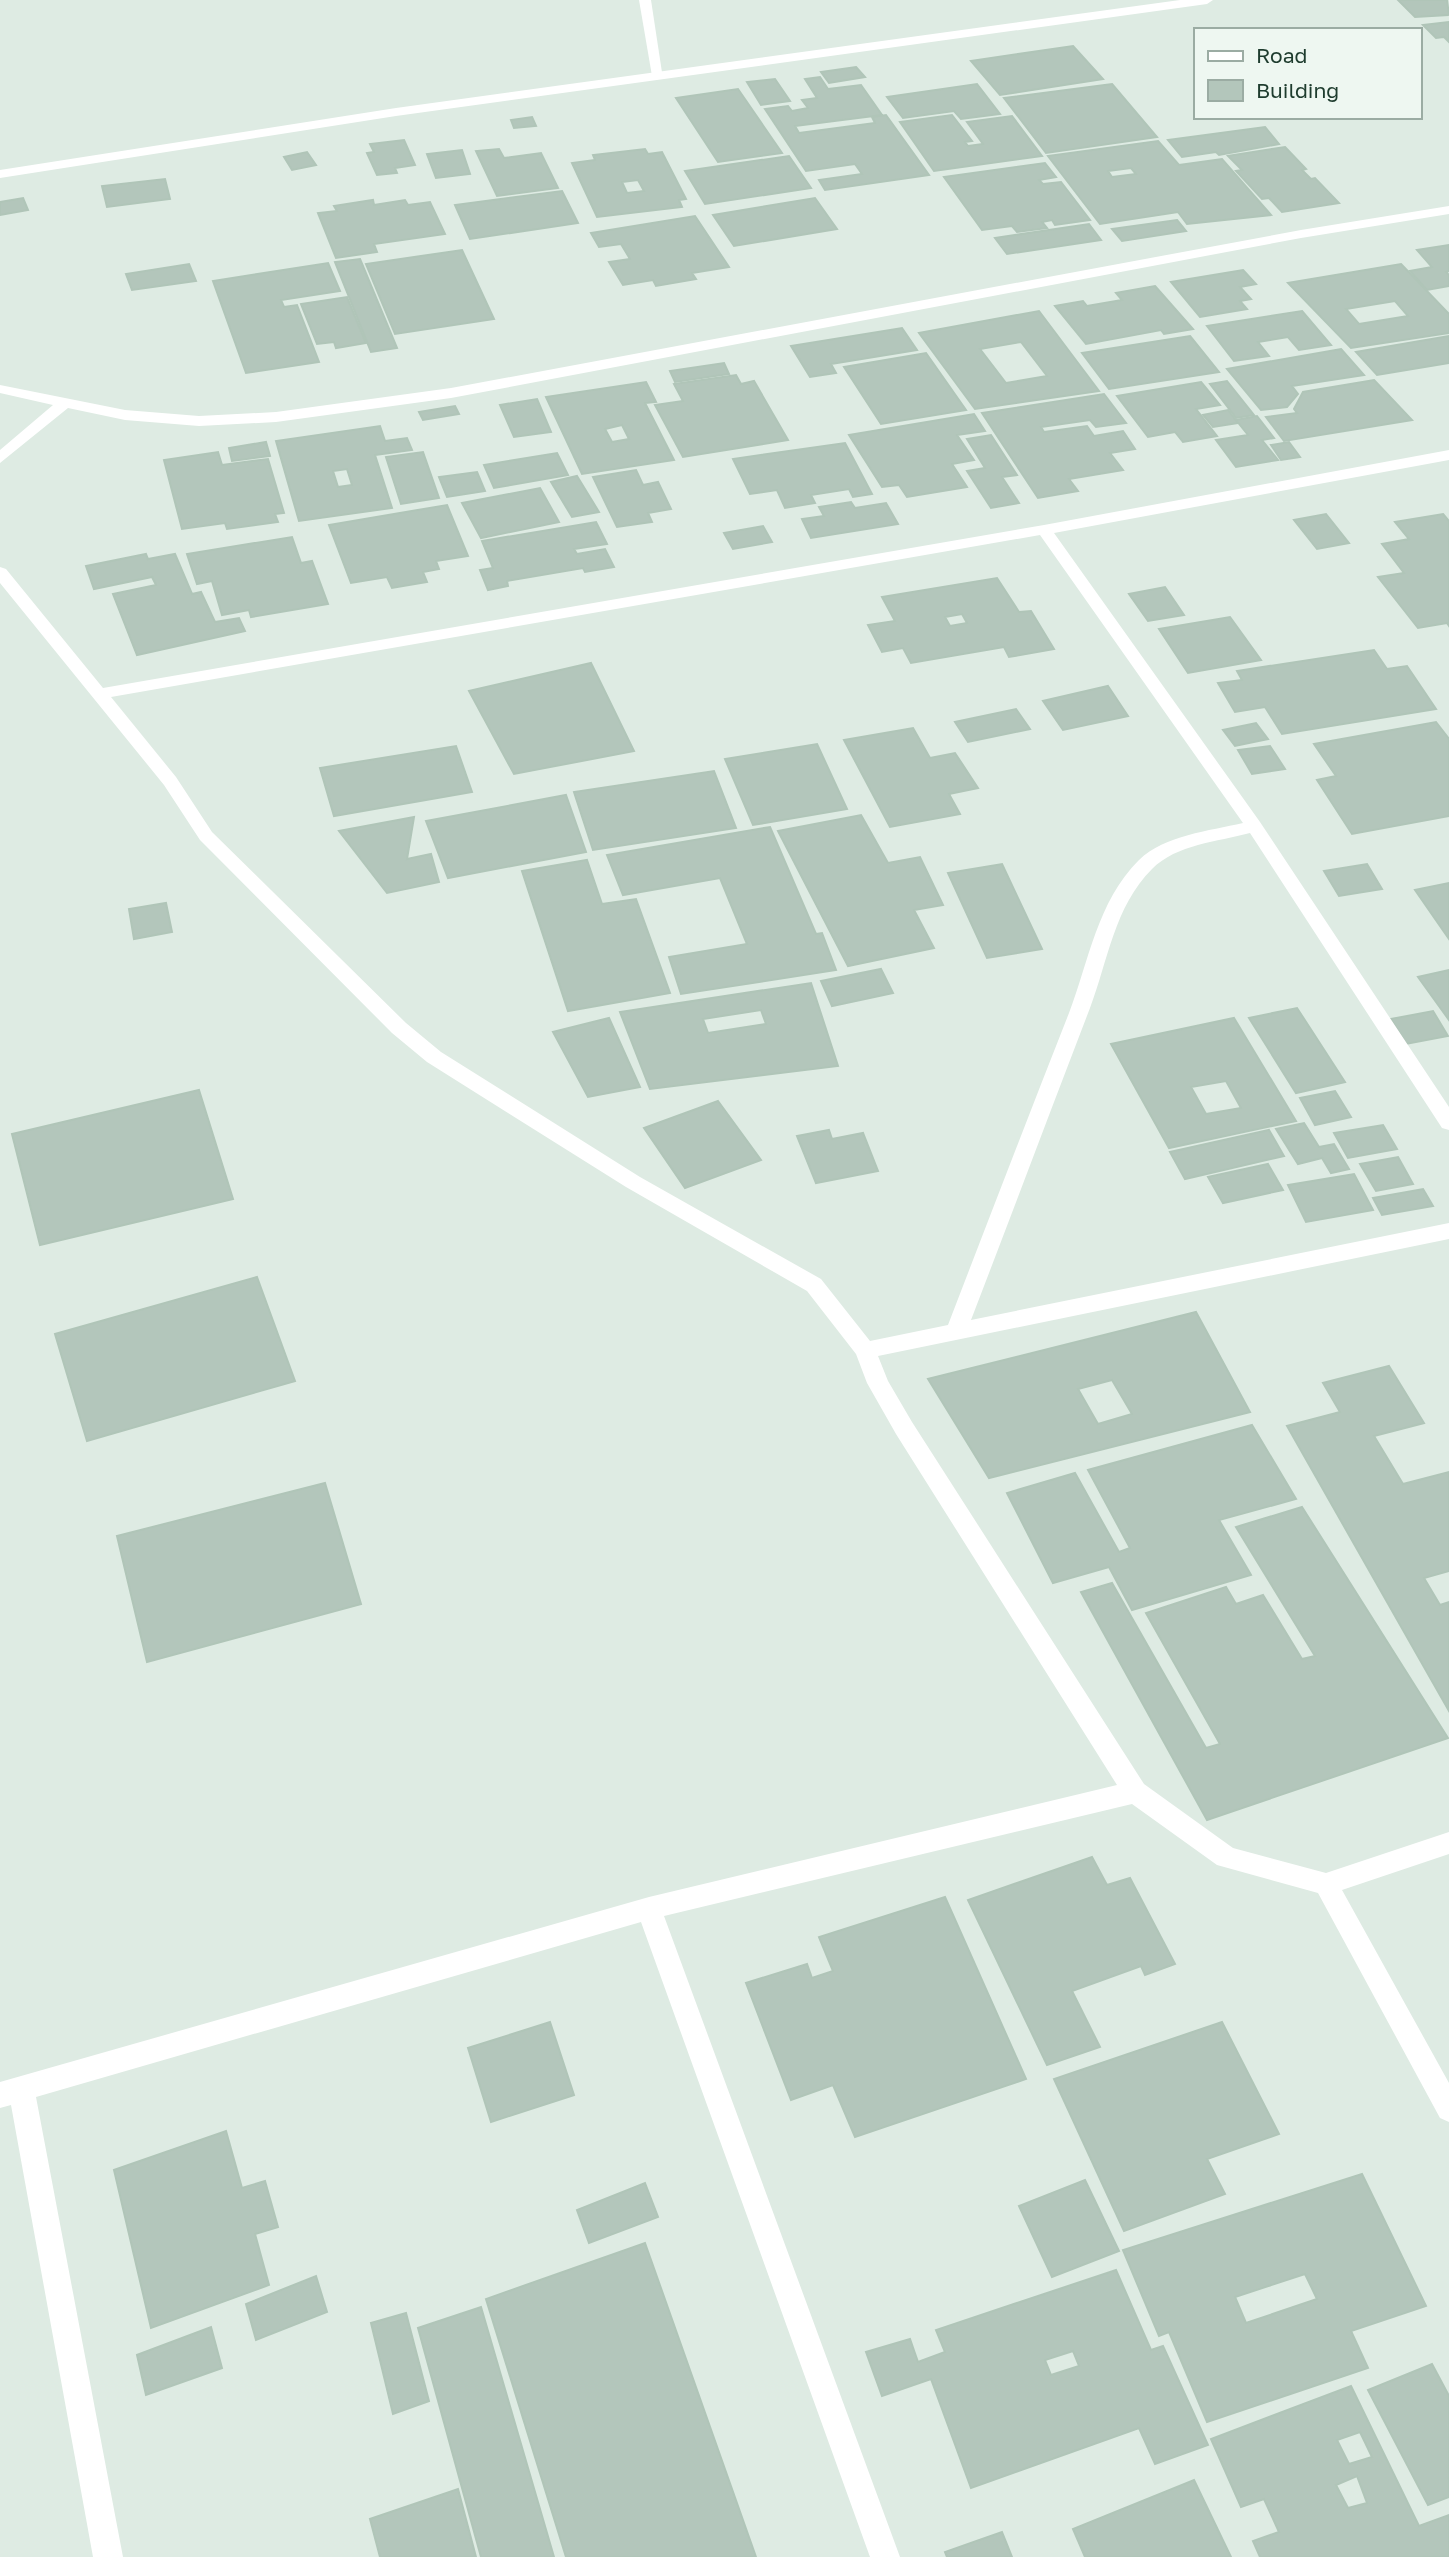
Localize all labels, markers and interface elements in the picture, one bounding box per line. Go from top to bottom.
legend [1194,28,1421,119]
text: Road [1256,42,1307,68]
text: Building [1256,77,1339,103]

